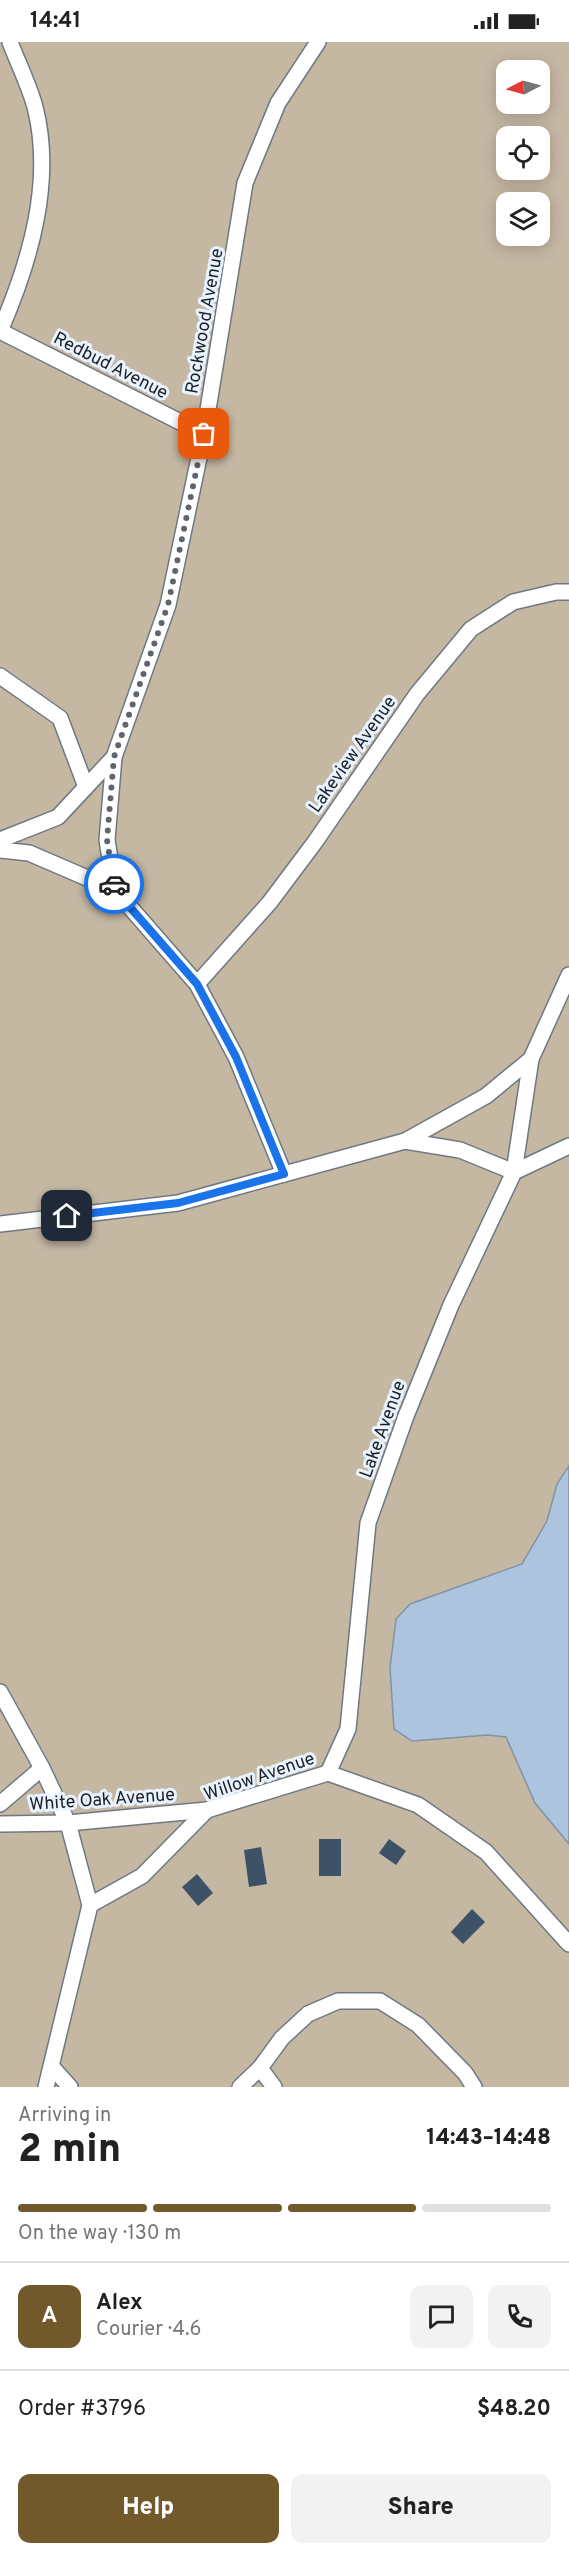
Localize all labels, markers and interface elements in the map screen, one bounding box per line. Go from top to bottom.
text: 14:41 [30,8,81,35]
north arrow [496,60,550,114]
map controls [496,60,550,246]
button: locate [496,126,550,180]
button: layers [496,192,550,246]
street label: Rockwood Avenue [181,247,230,396]
street label: Redbud Avenue [49,328,171,405]
pin [178,408,229,459]
icon: bag [187,417,220,450]
street label: Lakeview Avenue [304,692,402,818]
courier [84,854,144,914]
icon: car [98,868,131,901]
pin [41,1190,92,1241]
icon: home [50,1199,83,1232]
street label: Lake Avenue [355,1378,412,1481]
street label: Willow Avenue [201,1748,318,1807]
street label: White Oak Avenue [29,1784,176,1817]
text: Arriving in [18,2103,111,2129]
text: 14:43–14:48 [427,2125,551,2152]
text: 2 min [18,2127,121,2176]
text: On the way · 130 m [18,2221,181,2247]
button: chat [410,2285,473,2348]
button: phone [488,2285,551,2348]
text: Alex [96,2290,143,2317]
text: A [42,2303,57,2330]
text: Courier · 4.6 [96,2317,201,2343]
text: Order #3796 [18,2396,146,2423]
text: $48.20 [477,2396,551,2423]
button: Help [18,2474,279,2543]
button: Share [291,2474,551,2543]

